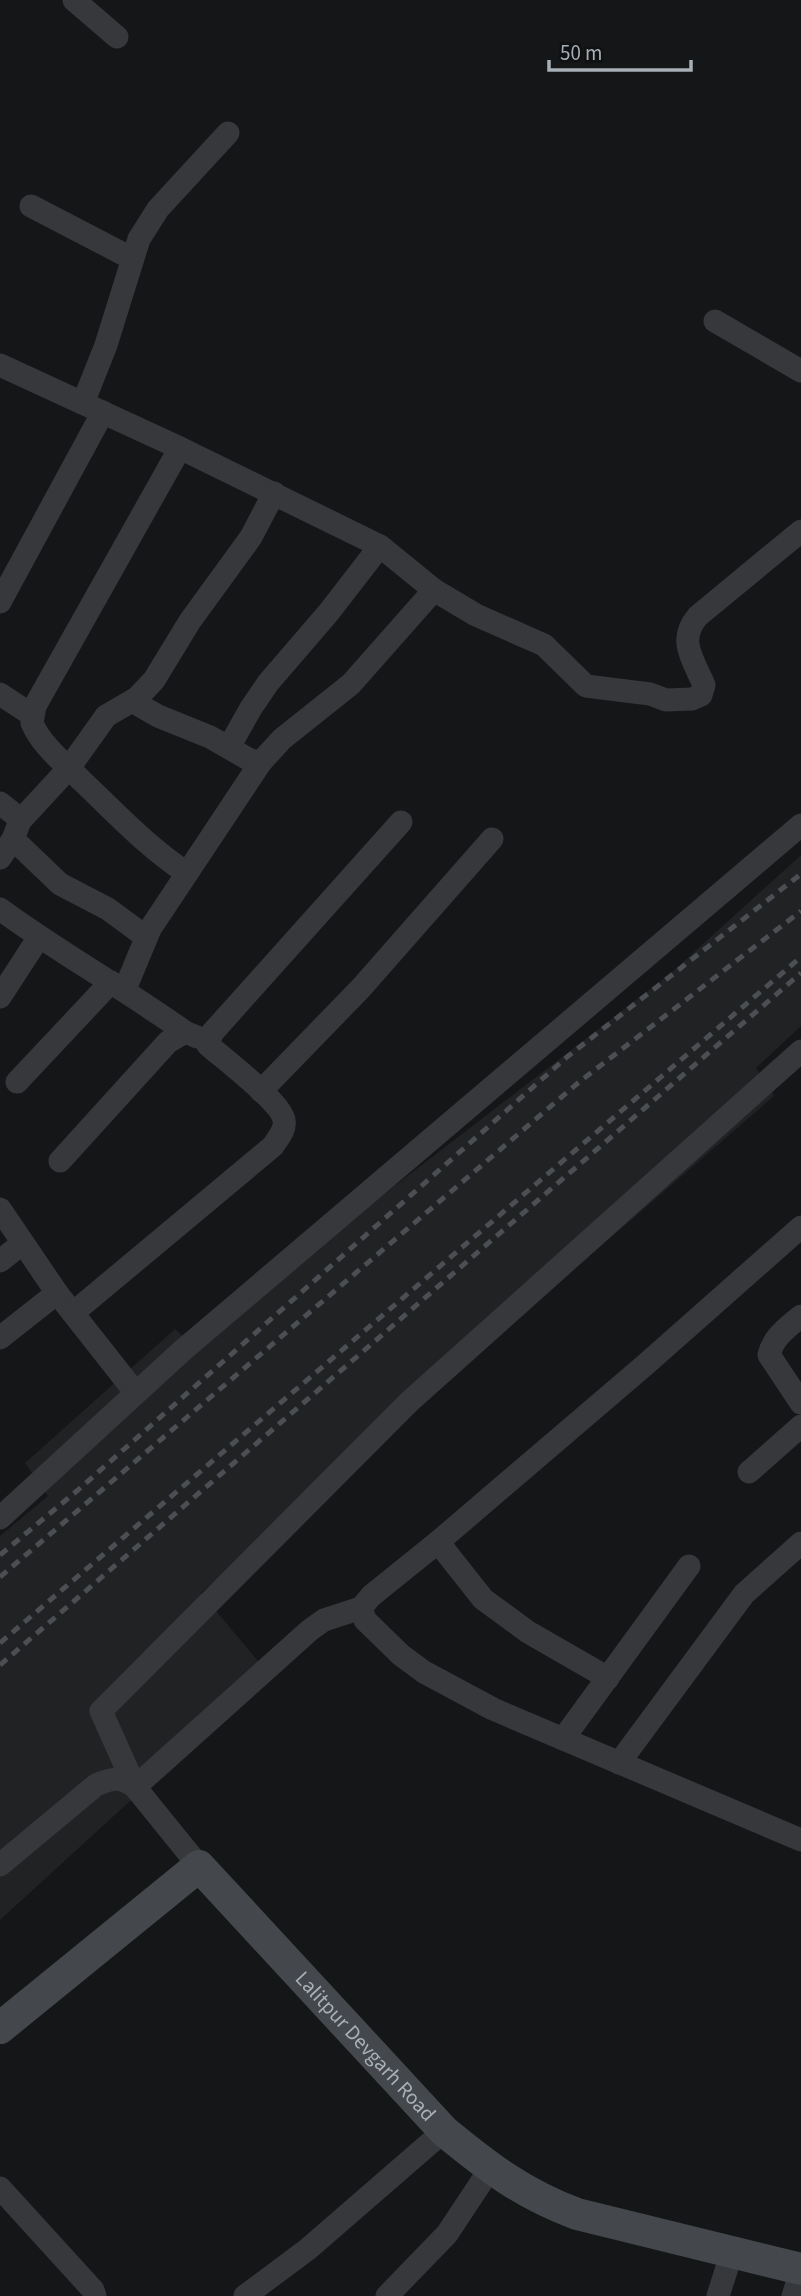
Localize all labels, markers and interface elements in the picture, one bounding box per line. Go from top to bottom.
scale bar [549,28,691,72]
text: 50 m [560,38,602,68]
street label: Lalitpur Devgarh Road [288,1964,443,2128]

